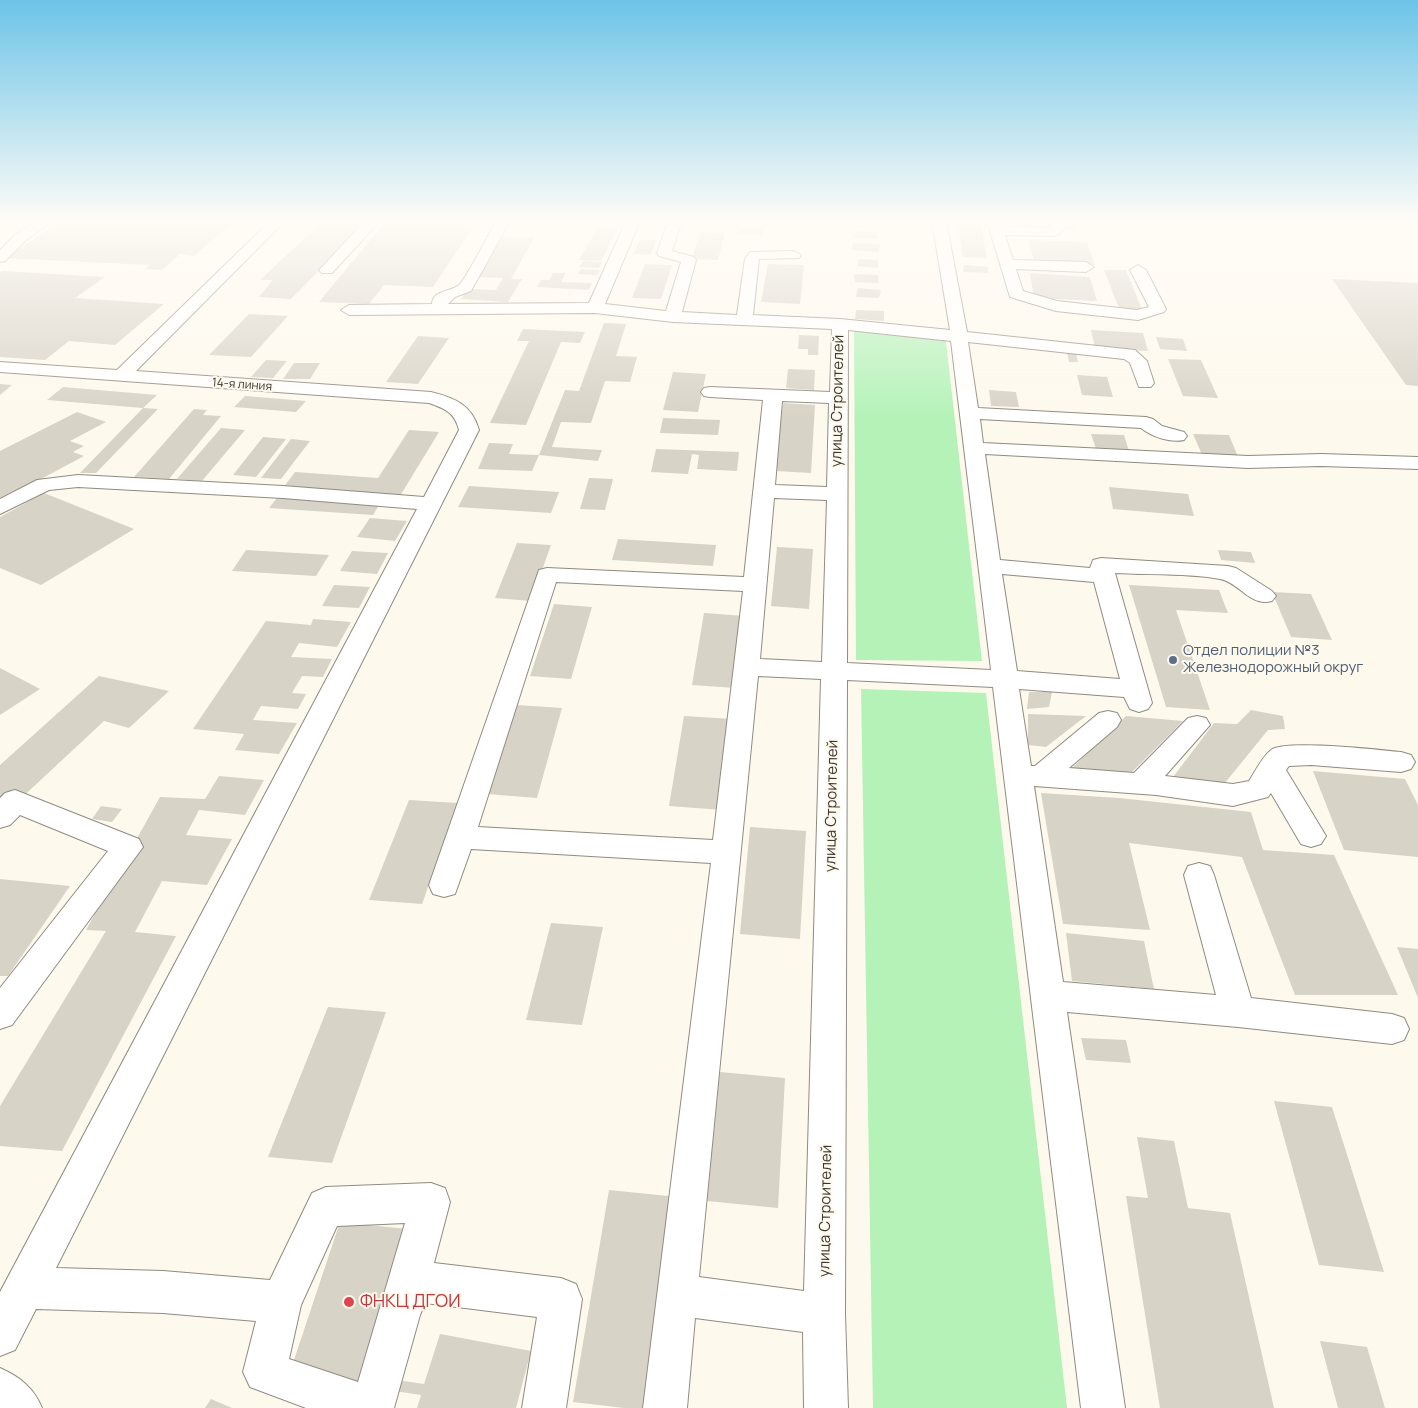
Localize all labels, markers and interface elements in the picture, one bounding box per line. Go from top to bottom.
street label: улица Строителей [828,335,848,467]
street label: 14-я линия [212,376,272,394]
place label: Отдел полиции №3 Железнодорожный округ [1183,642,1363,677]
marker: Отдел полиции №3 Железнодорожный округ [1167,654,1179,666]
street label: улица Строителей [822,740,842,872]
street label: улица Строителей [816,1145,836,1277]
place label: ФНКЦ ДГОИ [360,1291,460,1313]
marker: ФНКЦ ДГОИ [342,1295,356,1309]

